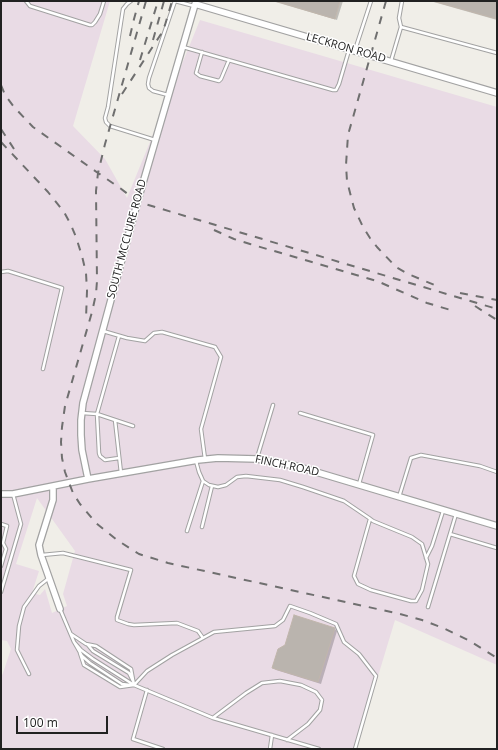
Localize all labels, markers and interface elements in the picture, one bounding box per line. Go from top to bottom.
street label: LECKRON ROAD [305,30,387,66]
street label: SOUTH MCCLURE ROAD [105,178,149,300]
street label: FINCH ROAD [254,453,320,479]
scale bar [18,708,110,734]
text: 100 m [23,714,58,731]

